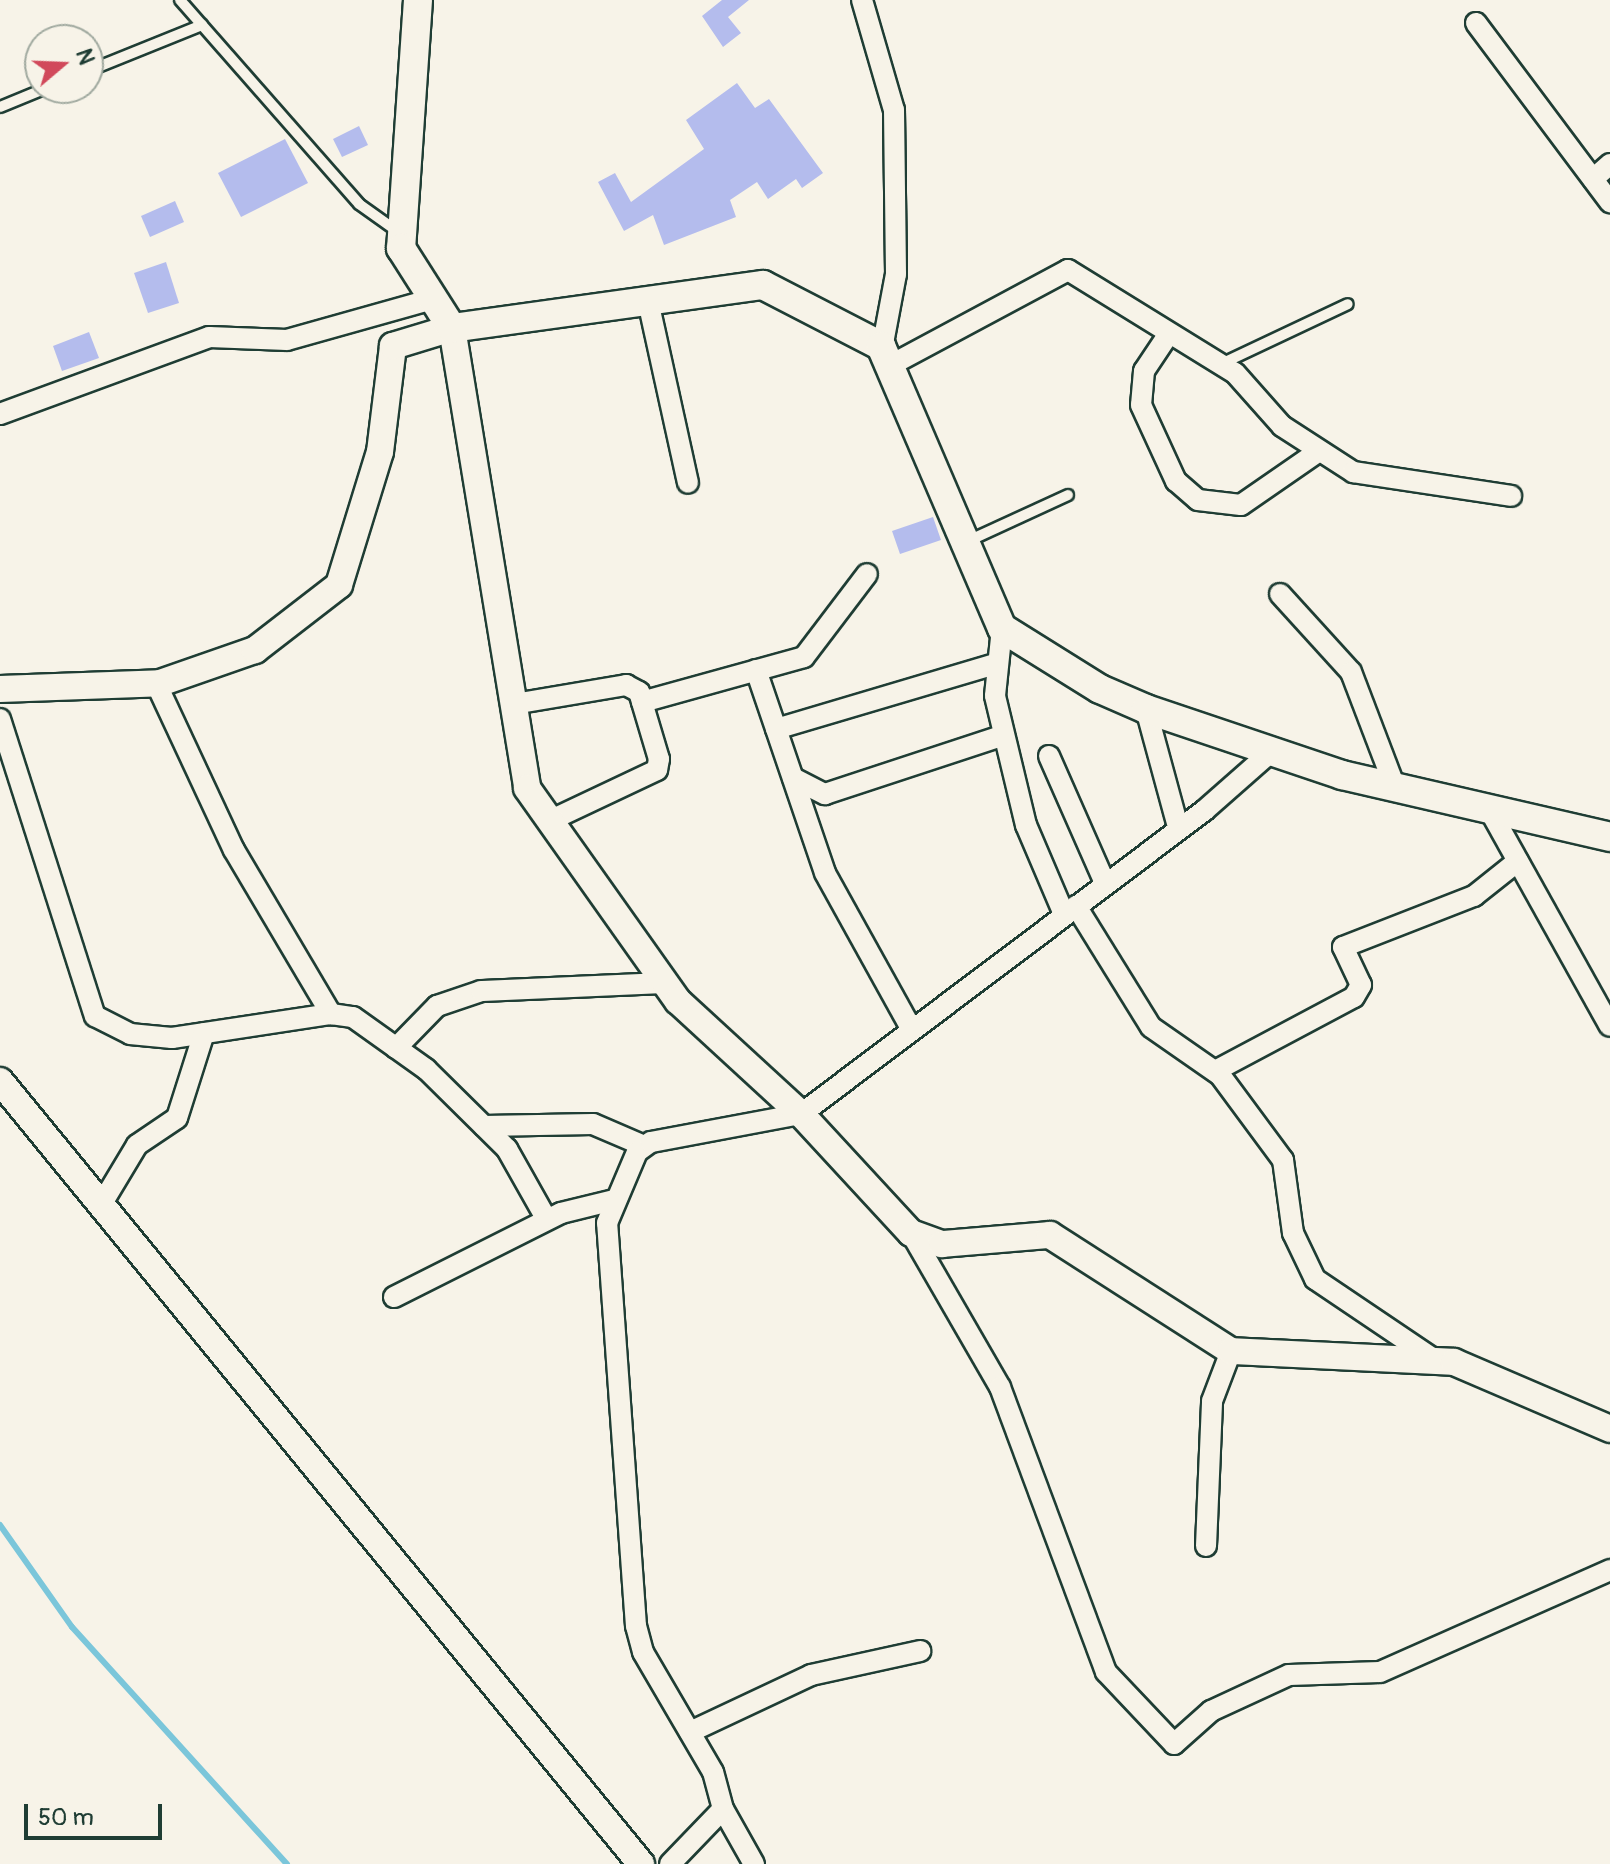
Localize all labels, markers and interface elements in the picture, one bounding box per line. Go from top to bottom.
north arrow [24,24,104,104]
text: N [69,45,100,68]
scale bar [28,1788,166,1838]
text: 50 m [38,1803,94,1832]

